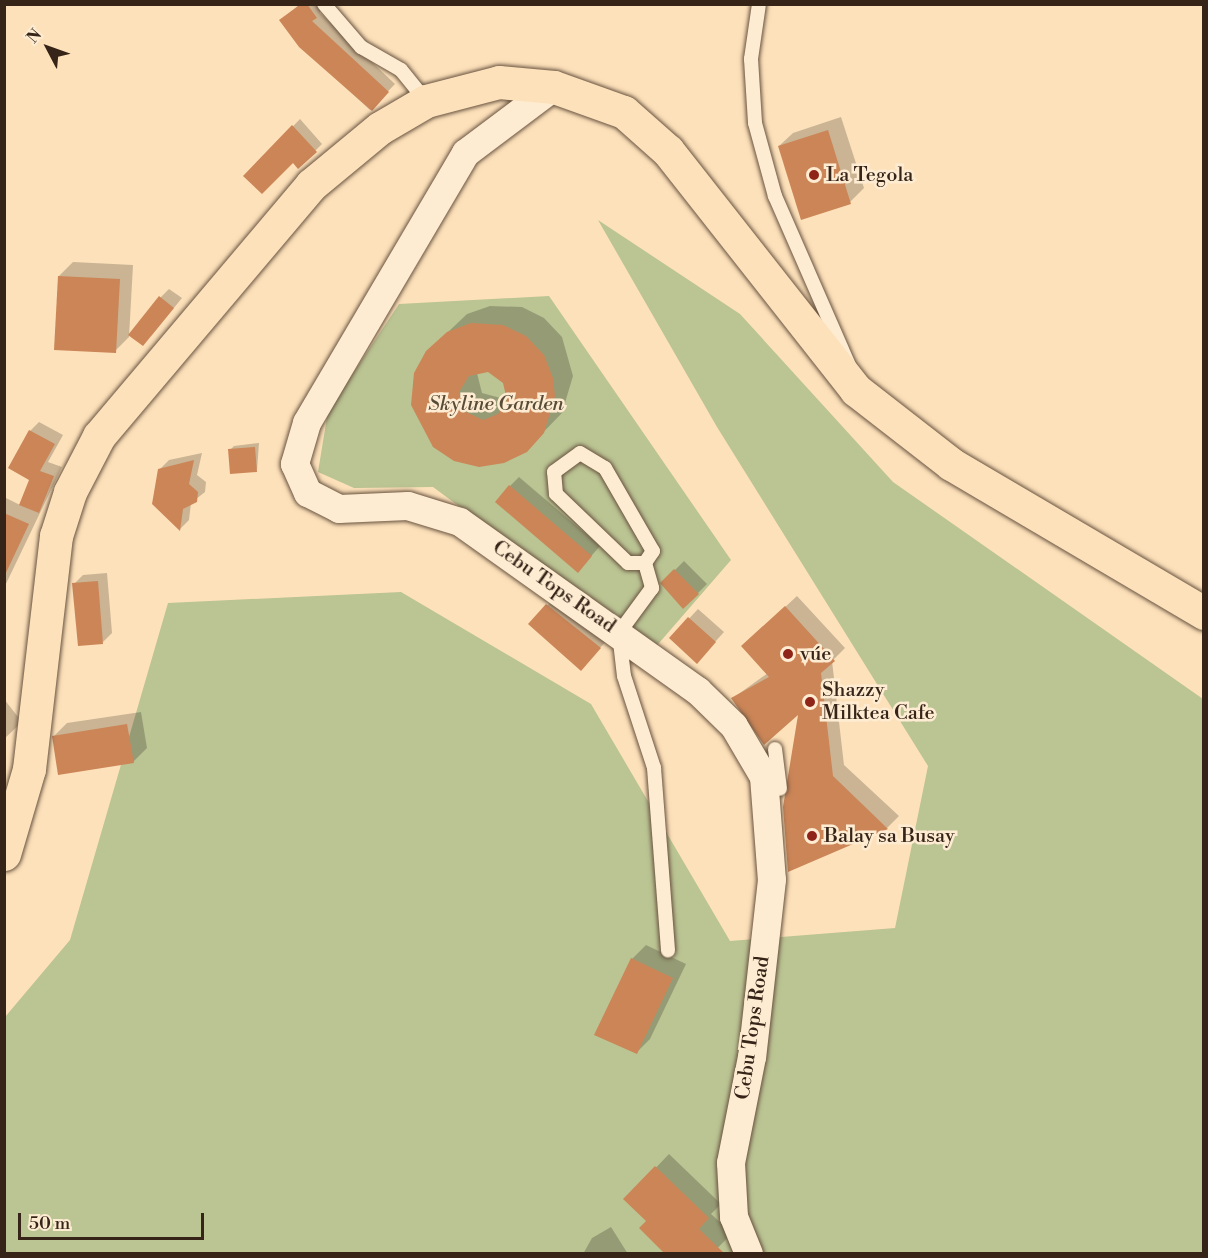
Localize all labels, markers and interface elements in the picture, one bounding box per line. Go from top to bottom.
north arrow [18,18,78,78]
text: N [23,25,46,48]
place label: La Tegola [826,163,913,187]
marker: La Tegola [807,168,821,182]
park label: Skyline Garden [428,392,564,416]
street label: Cebu Tops Road [488,536,620,638]
place label: vúe [800,642,831,666]
marker: vúe [781,647,795,661]
place label: Shazzy Milktea Cafe [822,678,935,725]
marker: Shazzy Milktea Cafe [803,695,817,709]
place label: Balay sa Busay [824,824,955,848]
marker: Balay sa Busay [805,829,819,843]
street label: Cebu Tops Road [731,954,775,1102]
scale bar [21,1201,207,1239]
text: 50 m [29,1212,70,1235]

